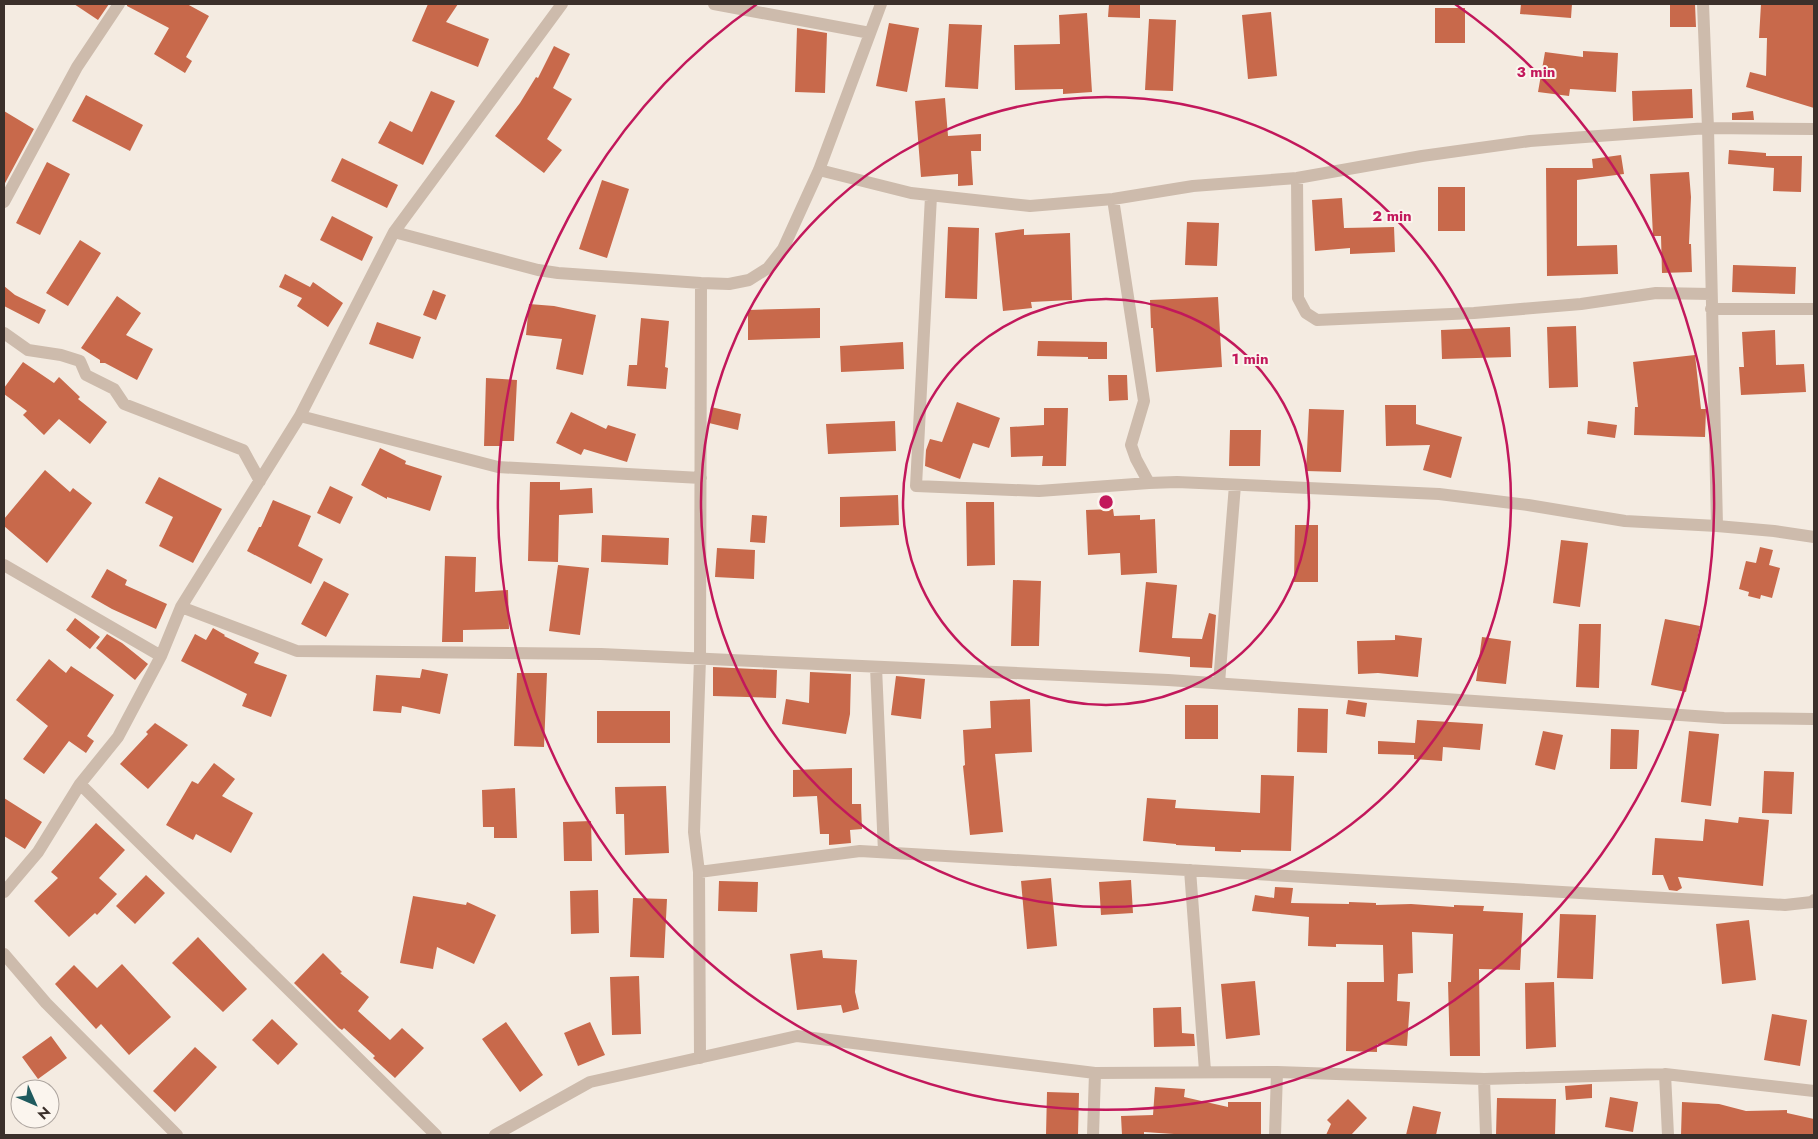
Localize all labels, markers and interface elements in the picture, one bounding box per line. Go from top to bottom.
text: 3 min [1517,61,1555,83]
text: 2 min [1372,205,1412,227]
text: 1 min [1231,348,1269,370]
centre of rings [1097,493,1115,511]
north arrow [10,1079,60,1129]
text: N [33,1102,55,1124]

